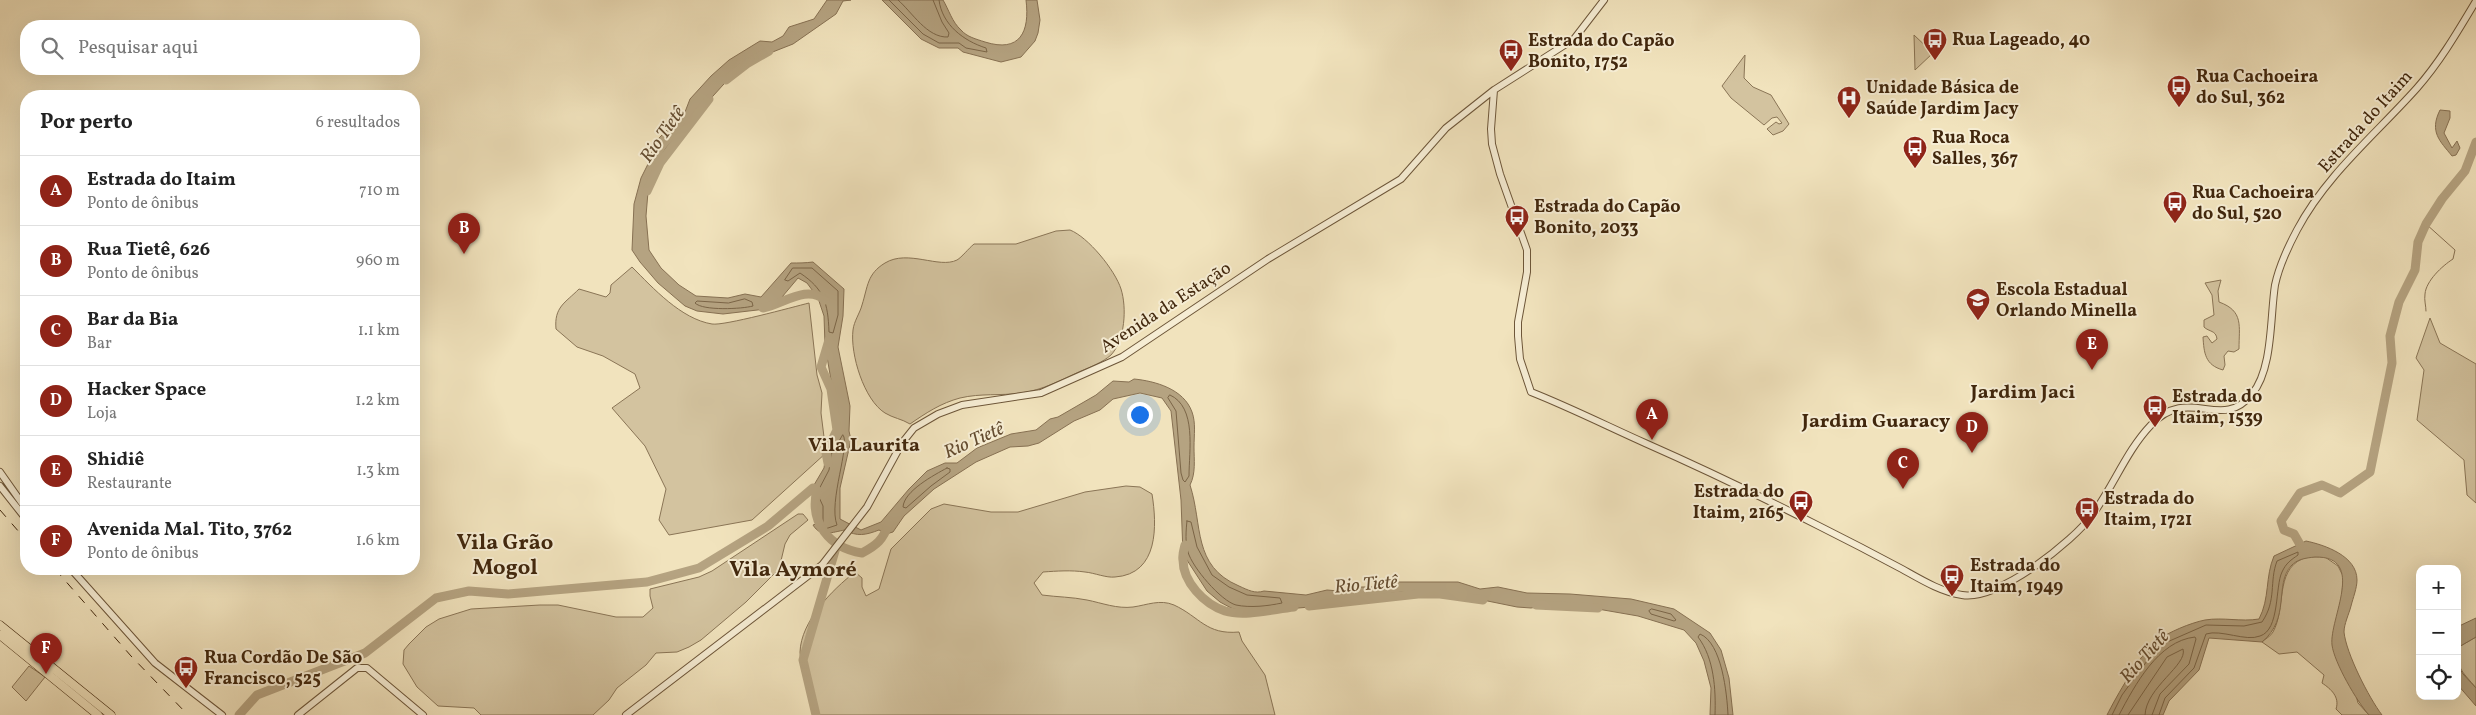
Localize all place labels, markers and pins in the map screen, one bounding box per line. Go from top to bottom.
bus stop icon: Rua Lageado, 40 [1922,27,1948,61]
place label: Rua Lageado, 40 [1952,28,2090,53]
place label: Estrada do Capão Bonito, 1752 [1528,29,1675,75]
bus stop icon: Estrada do Capão Bonito, 1752 [1498,38,1524,72]
place label: Rua Cachoeira do Sul, 362 [2196,65,2318,111]
bus stop icon: Rua Cachoeira do Sul, 362 [2166,74,2192,108]
place label: Unidade Básica de Saúde Jardim Jacy [1866,76,2019,122]
hospital icon: Unidade Básica de Saúde Jardim Jacy [1836,85,1862,119]
place label: Rua Roca Salles, 367 [1932,126,2018,172]
bus stop icon: Rua Roca Salles, 367 [1902,135,1928,169]
place label: Rua Cachoeira do Sul, 520 [2192,181,2314,227]
bus stop icon: Rua Cachoeira do Sul, 520 [2162,190,2188,224]
place label: Estrada do Capão Bonito, 2033 [1534,195,1681,241]
bus stop icon: Estrada do Capão Bonito, 2033 [1504,204,1530,238]
pin: B [448,213,480,254]
place label: Escola Estadual Orlando Minella [1996,278,2137,324]
school or university icon: Escola Estadual Orlando Minella [1965,287,1991,321]
pin: E [2076,329,2108,370]
place label: Estrada do Itaim, 1539 [2172,385,2263,431]
bus stop icon: Estrada do Itaim, 1539 [2142,394,2168,428]
pin: A [1636,399,1668,440]
pin: D [1956,412,1988,453]
pin: C [1887,448,1919,489]
place label: Estrada do Itaim, 2165 [1693,480,1784,526]
place label: Estrada do Itaim, 1721 [2104,487,2194,533]
bus stop icon: Estrada do Itaim, 2165 [1788,489,1814,523]
bus stop icon: Estrada do Itaim, 1721 [2074,496,2100,530]
place label: Estrada do Itaim, 1949 [1970,554,2063,600]
bus stop icon: Estrada do Itaim, 1949 [1939,563,1965,597]
pin: F [30,633,62,674]
place label: Rua Cordão De São Francisco, 525 [204,646,362,692]
bus stop icon: Rua Cordão De São Francisco, 525 [173,655,199,689]

